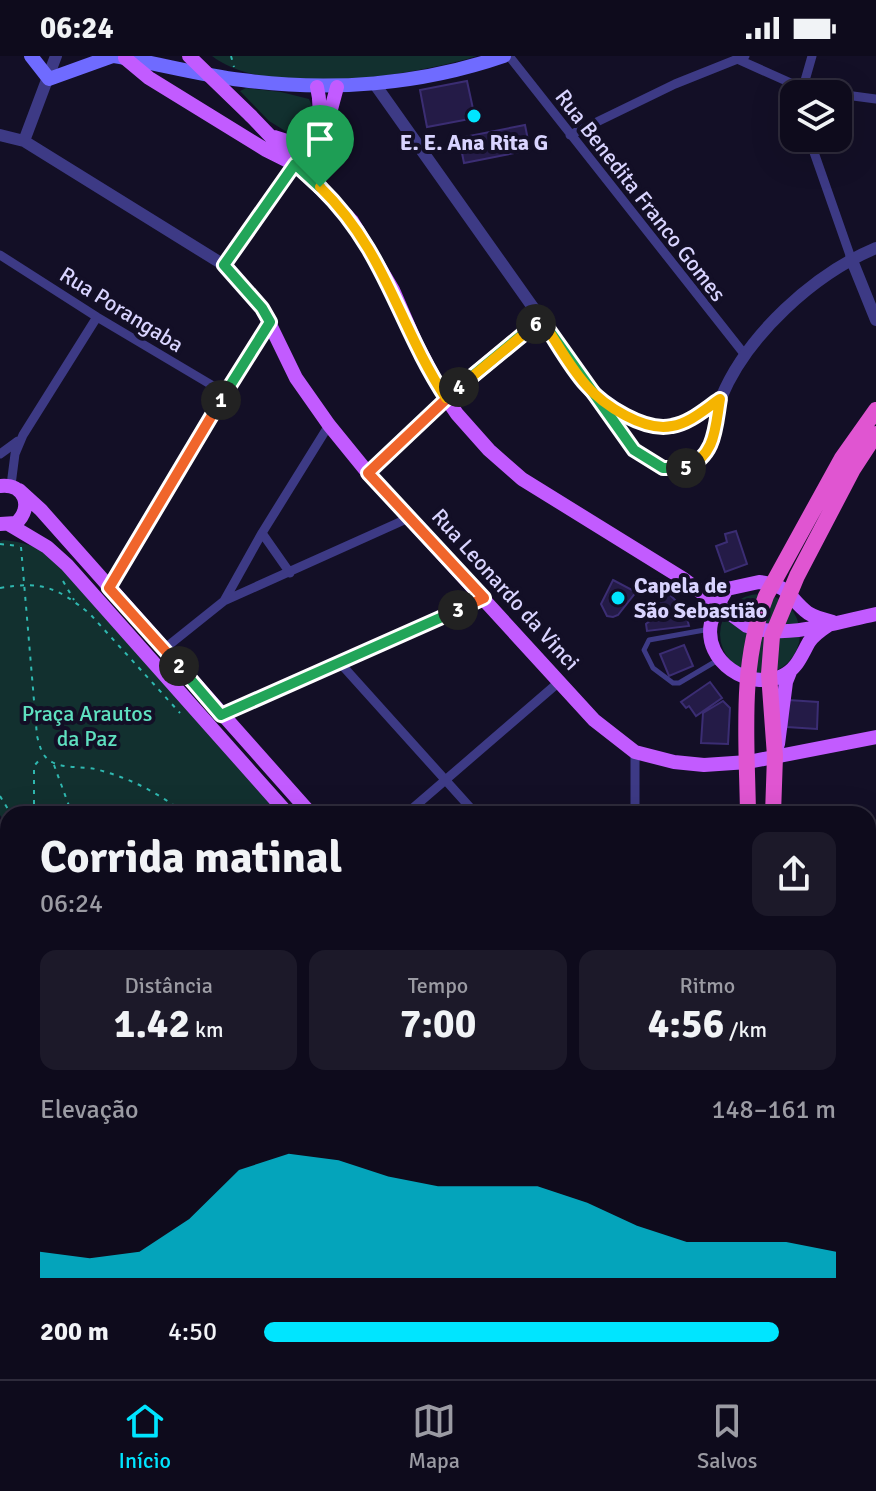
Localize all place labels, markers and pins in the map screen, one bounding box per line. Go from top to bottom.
pin [286,105,354,187]
marker: E. E. Ana Rita G [465,107,483,125]
place label: E. E. Ana Rita G [400,129,548,156]
pin: 6 [516,304,556,344]
pin: 4 [439,367,479,407]
pin: 1 [201,380,241,420]
pin: 5 [666,448,706,488]
place label: Capela de São Sebastião [634,572,767,624]
marker: Capela de São Sebastião [609,589,627,607]
pin: 3 [438,590,478,630]
pin: 2 [159,646,199,686]

